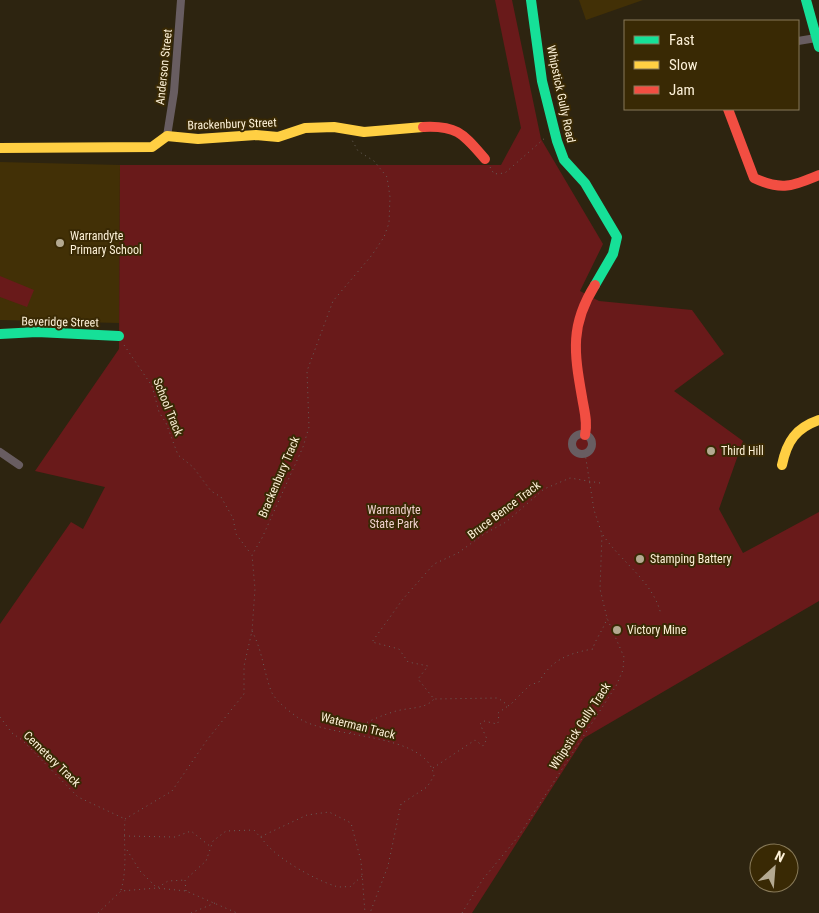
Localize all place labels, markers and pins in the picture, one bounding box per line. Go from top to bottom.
place label: Warrandyte Primary School [70,229,142,257]
marker: Warrandyte Primary School [54,237,66,249]
place label: Third Hill [721,444,764,458]
marker: Third Hill [705,445,717,457]
place label: Stamping Battery [650,552,732,566]
marker: Stamping Battery [634,553,646,565]
place label: Victory Mine [627,623,687,637]
marker: Victory Mine [611,624,623,636]

